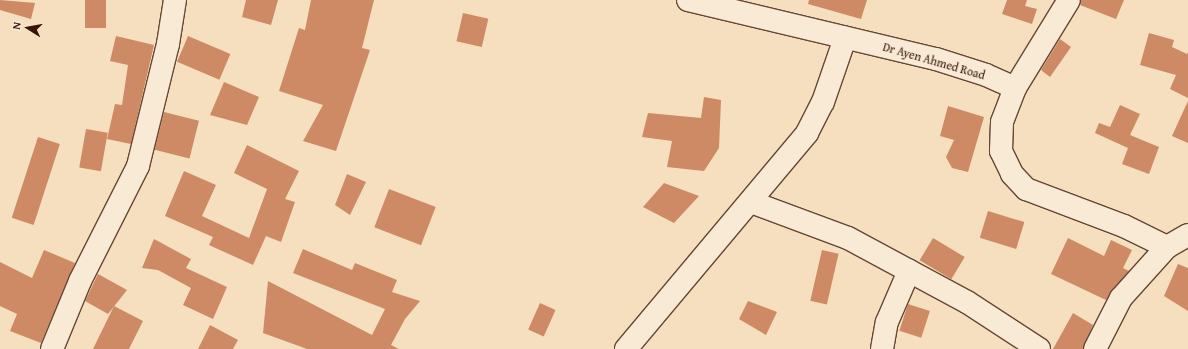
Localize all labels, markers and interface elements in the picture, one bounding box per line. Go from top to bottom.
north arrow [8,8,48,48]
text: N [8,21,25,31]
street label: Dr Ayen Ahmed Road [881,39,987,83]

